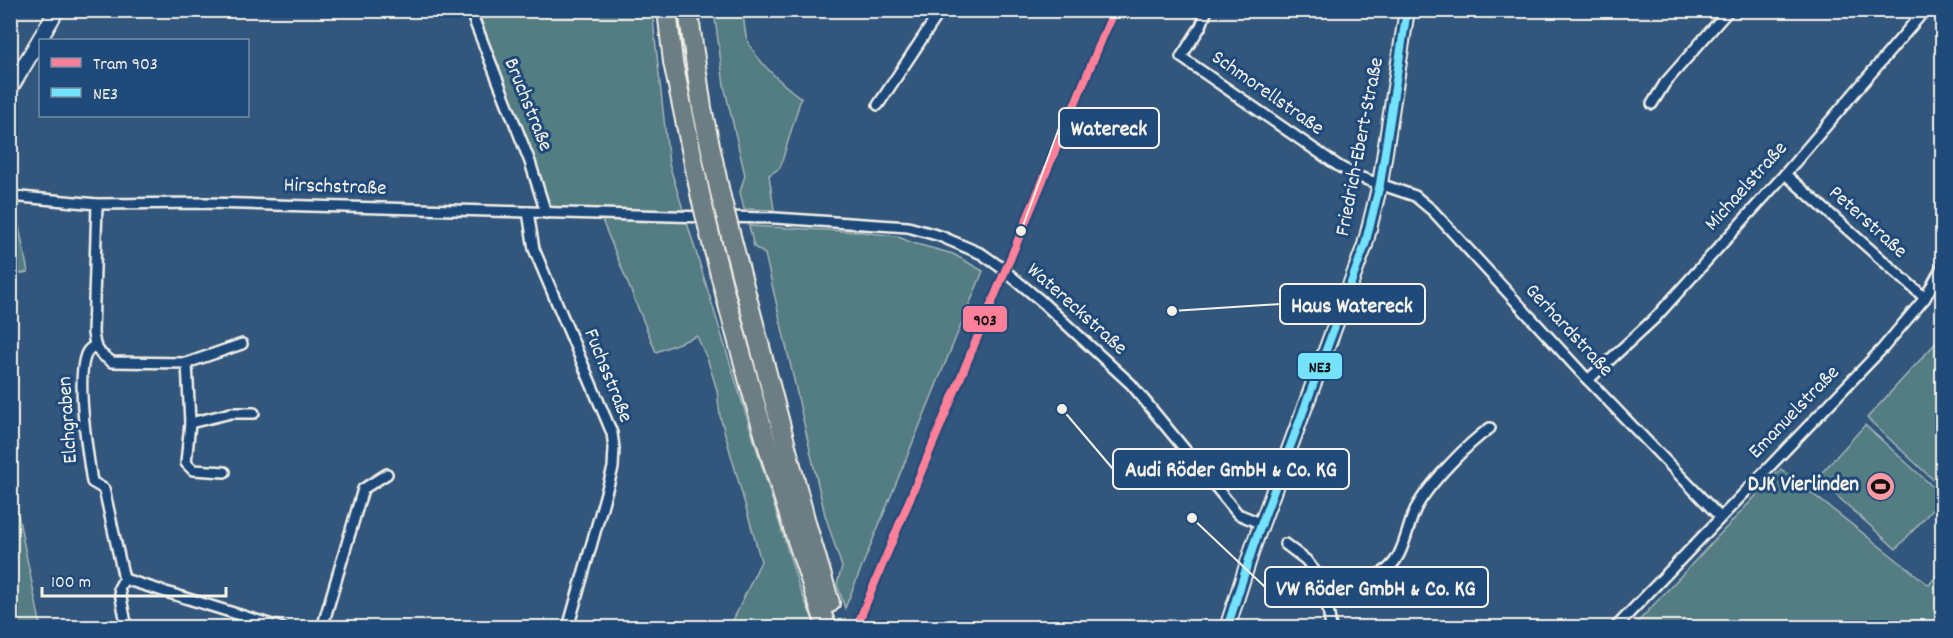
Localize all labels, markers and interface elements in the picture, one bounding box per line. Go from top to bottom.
legend [39,39,249,117]
street label: Schmorellstraße [1205,44,1329,144]
text: Tram 903 [93,53,158,78]
street label: Bruchstraße [495,54,559,156]
street label: Friedrich-Ebert-Straße [1329,55,1393,239]
text: NE3 [93,83,118,108]
callout: Watereck [1059,108,1159,148]
text: Watereck [1071,115,1147,146]
street label: Michaelstraße [1698,135,1796,239]
street label: Hirschstraße [283,171,387,205]
street label: Peterstraße [1821,179,1913,267]
street label: Watereckstraße [1019,257,1133,363]
street label: Gerhardstraße [1517,278,1619,384]
callout: Haus Watereck [1280,284,1425,324]
text: Haus Watereck [1291,292,1413,323]
line badge: 903 [962,305,1008,333]
text: 903 [973,310,997,333]
street label: Fuchsstraße [575,325,639,427]
line badge: NE3 [1297,352,1343,380]
text: NE3 [1309,357,1331,380]
street label: Emanuelstraße [1742,359,1848,467]
street label: Elchgraben [51,375,87,465]
callout: Audi Röder GmbH & Co. KG [1113,449,1349,489]
text: Audi Röder GmbH & Co. KG [1125,456,1337,487]
sports icon: DJK Vierlinden [1864,470,1896,502]
place label: DJK Vierlinden [1748,471,1859,501]
scale bar [42,560,226,598]
callout: VW Röder GmbH & Co. KG [1265,567,1488,607]
text: 100 m [51,571,91,596]
text: VW Röder GmbH & Co. KG [1276,575,1476,606]

